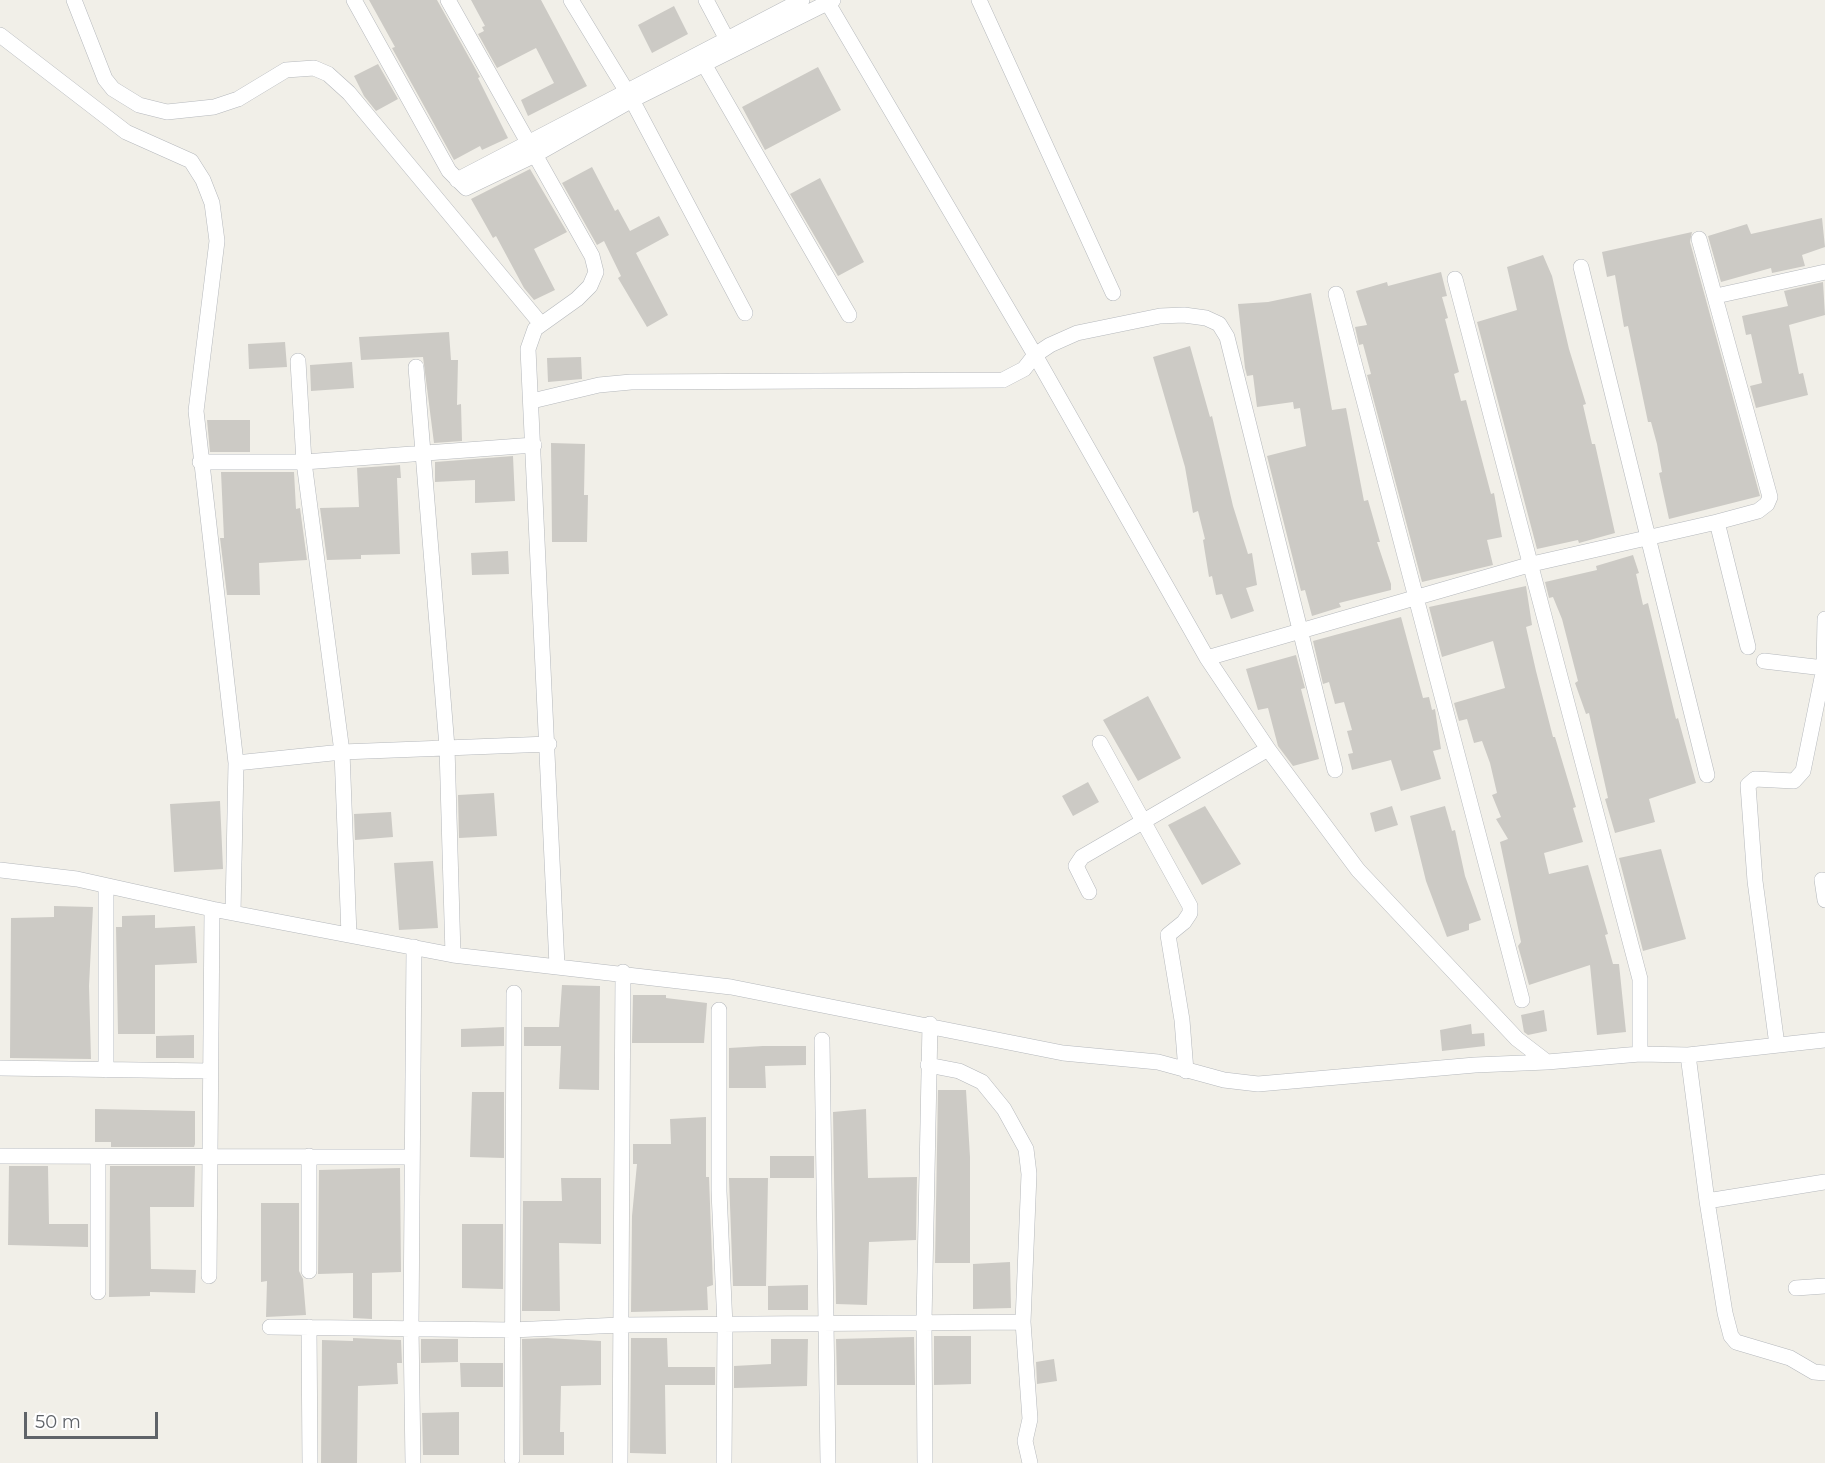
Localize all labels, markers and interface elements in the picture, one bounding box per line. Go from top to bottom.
scale bar [27,1400,160,1438]
text: 50 m [35,1411,81,1433]

